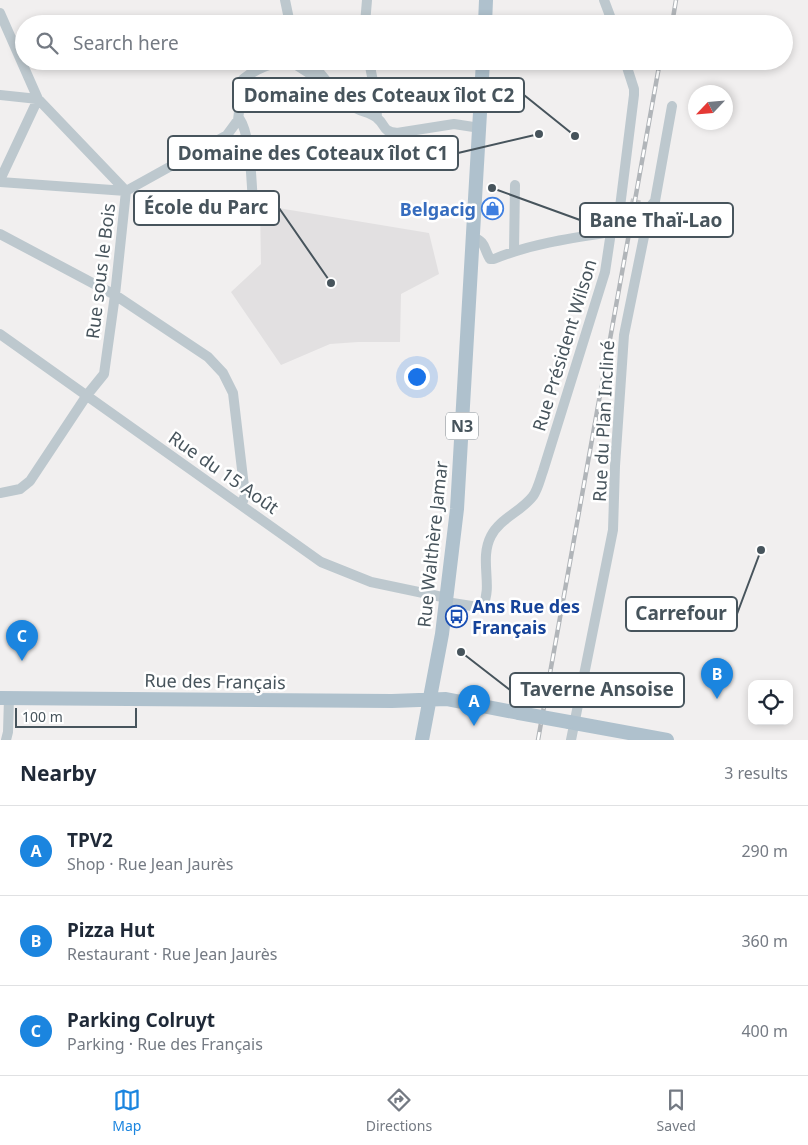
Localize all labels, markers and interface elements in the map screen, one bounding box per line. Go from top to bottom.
search box [15,15,793,70]
icon: search [33,29,61,57]
text: Search here [73,30,179,56]
callout: Domaine des Coteaux îlot C2 [233,78,524,112]
text: Domaine des Coteaux îlot C2 [244,82,514,108]
north arrow [688,85,733,130]
callout: Domaine des Coteaux îlot C1 [168,136,458,170]
text: Domaine des Coteaux îlot C1 [178,140,448,166]
callout: École du Parc [134,191,279,225]
text: École du Parc [144,194,269,220]
place label: Belgacig [400,197,476,221]
shop icon: Belgacig [480,197,504,221]
street label: Rue sous le Bois [80,202,120,340]
callout: Bane Thaï-Lao [580,203,733,237]
text: Bane Thaï-Lao [590,207,722,233]
street label: Rue Président Wilson [526,256,602,434]
street label: Rue du Plan Incliné [587,340,619,502]
your location [404,364,430,390]
road number: N3 [446,412,478,440]
street label: Rue du 15 Août [164,425,284,519]
street label: Rue Walthère Jamar [411,459,453,628]
place label: Ans Rue des Français [472,594,580,639]
callout: Carrefour [626,597,737,631]
text: Carrefour [635,600,727,626]
bus stop icon: Ans Rue des Français [444,604,468,628]
pin: C [6,620,38,661]
pin: B [701,658,733,699]
street label: Rue des Français [144,668,286,694]
callout: Taverne Ansoise [510,673,684,707]
text: Taverne Ansoise [520,676,674,702]
map controls [748,680,793,725]
button: locate [748,680,793,725]
pin: A [458,685,490,726]
scale bar [15,705,138,728]
text: 100 m [22,707,63,726]
text: Nearby [20,759,96,787]
text: 3 results [724,762,788,784]
text: TPV2 [67,827,113,853]
text: A [30,840,42,862]
text: 290 m [741,840,788,862]
text: Shop · Rue Jean Jaurès [67,853,233,875]
text: Pizza Hut [67,917,155,943]
text: B [31,930,41,952]
text: 360 m [741,930,788,952]
text: Restaurant · Rue Jean Jaurès [67,943,277,965]
text: Parking Colruyt [67,1007,215,1033]
text: C [31,1020,41,1042]
text: 400 m [741,1020,788,1042]
text: Parking · Rue des Français [67,1033,263,1055]
tab: Map [112,1086,141,1135]
tab: Directions [366,1086,432,1135]
tab: Saved [657,1086,696,1135]

